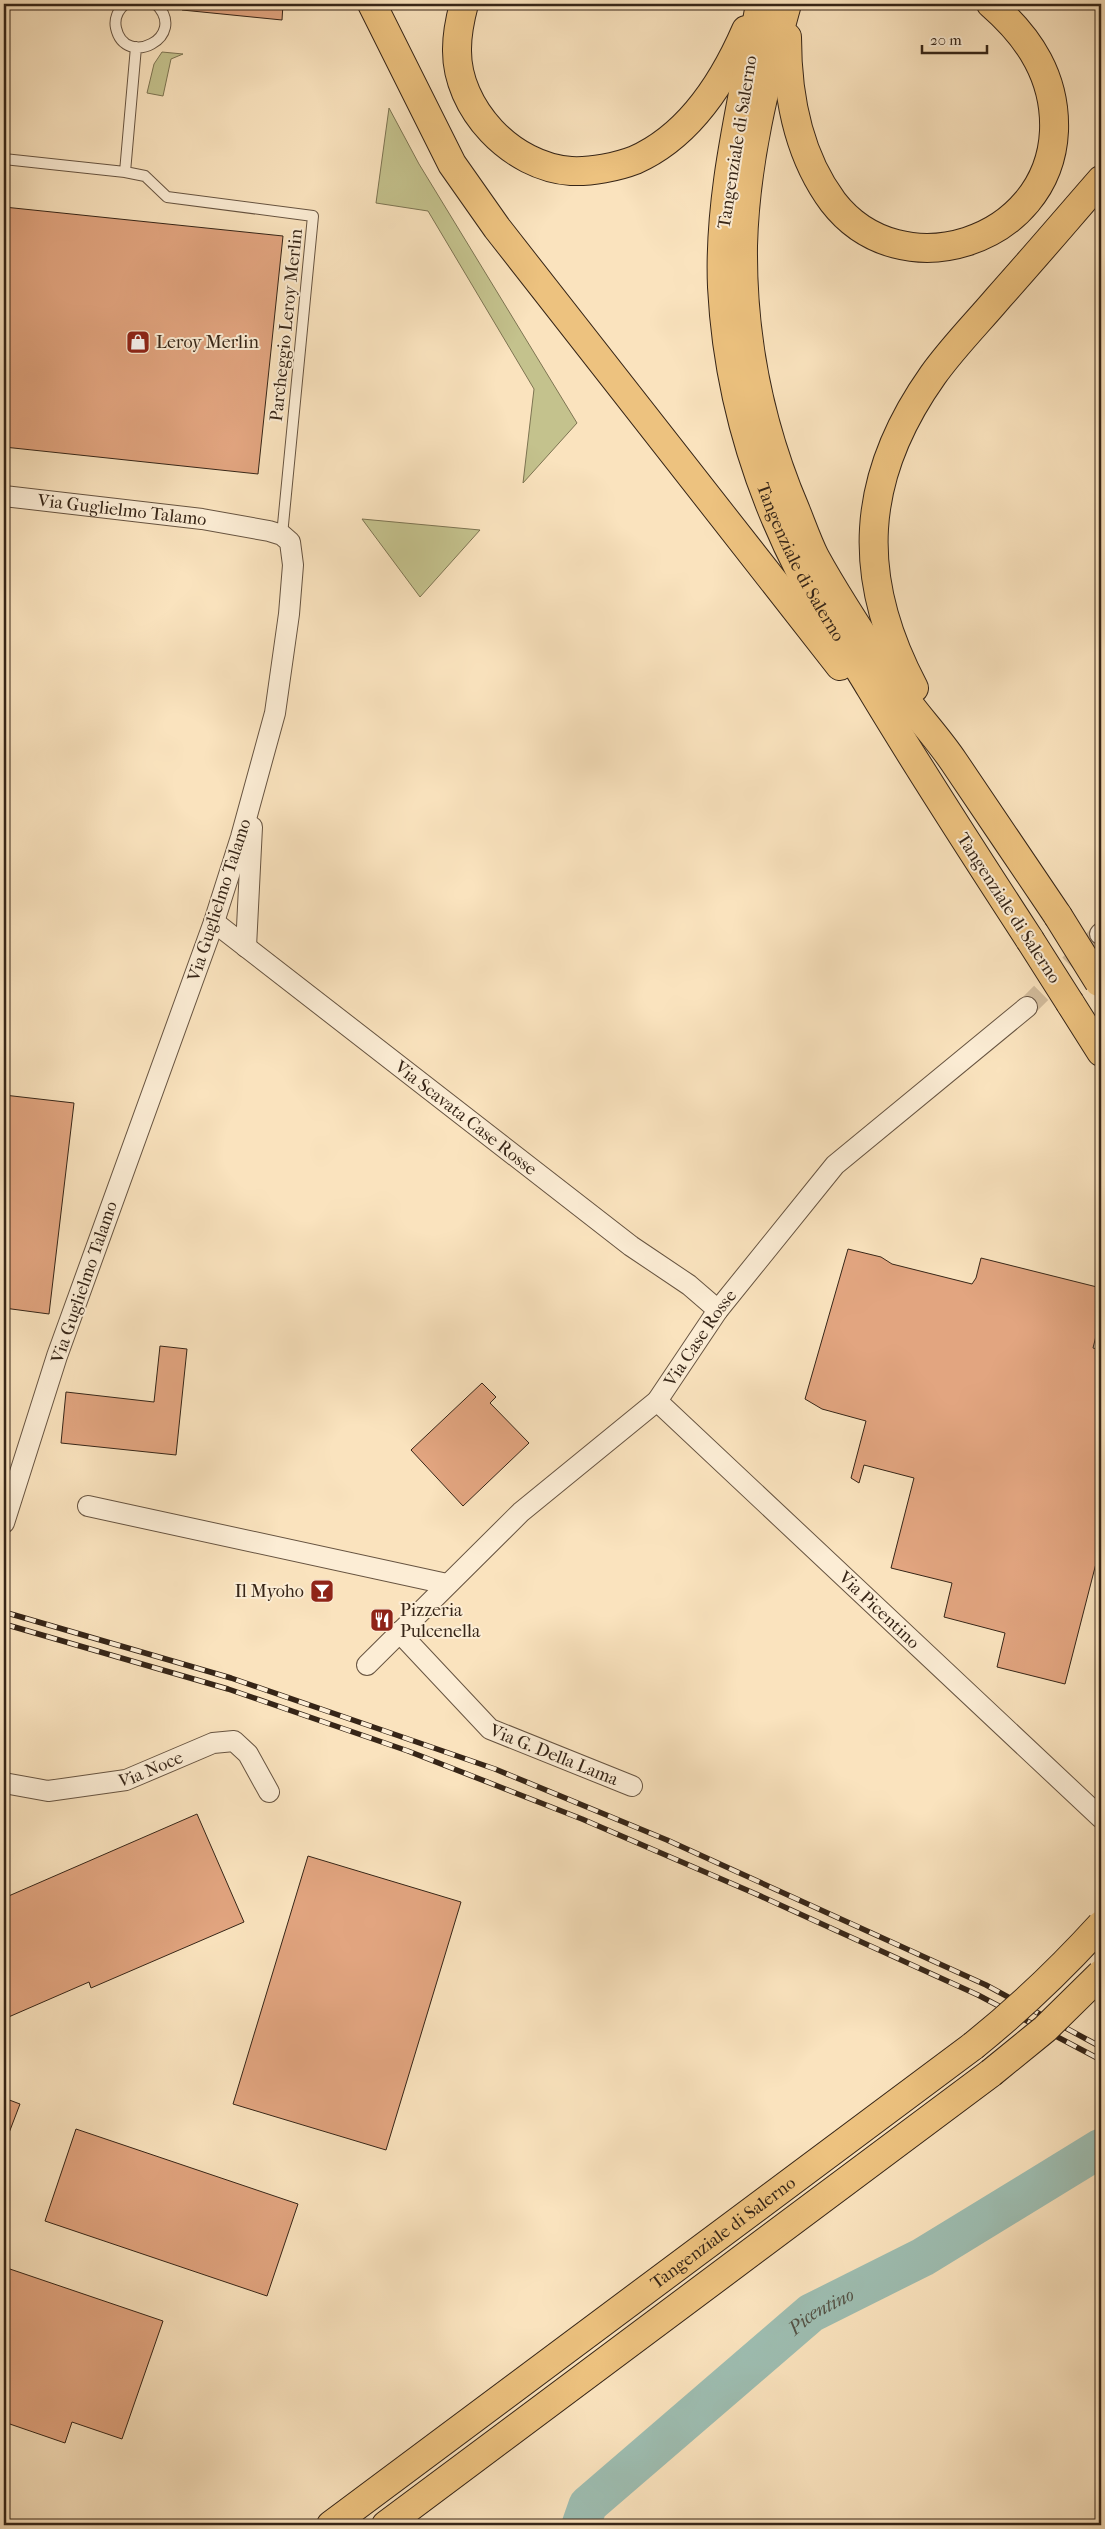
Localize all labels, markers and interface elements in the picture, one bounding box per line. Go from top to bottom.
scale bar [922,22,988,54]
text: 20 m [930,31,962,49]
street label: Tangenziale di Salerno [713,54,762,230]
street label: Parcheggio Leroy Merlin [266,227,307,422]
shop icon: Leroy Merlin [125,329,151,355]
place label: Leroy Merlin [156,332,259,353]
street label: Tangenziale di Salerno [752,480,849,645]
street label: Via Guglielmo Talamo [36,490,208,531]
street label: Via Guglielmo Talamo [183,816,256,985]
street label: Tangenziale di Salerno [952,829,1065,987]
street label: Via Scavata Case Rosse [390,1056,541,1180]
street label: Via Guglielmo Talamo [47,1198,122,1367]
street label: Via Case Rosse [659,1285,741,1392]
street label: Via Picentino [833,1566,924,1653]
bar icon: Il Myoho [309,1578,335,1604]
place label: Il Myoho [235,1581,304,1602]
place label: Pizzeria Pulcenella [400,1600,481,1642]
restaurant icon: Pizzeria Pulcenella [369,1607,395,1633]
street label: Via G. Della Lama [486,1720,622,1791]
street label: Via Noce [116,1747,186,1792]
street label: Tangenziale di Salerno [647,2172,800,2294]
water label: Picentino [783,2283,858,2340]

